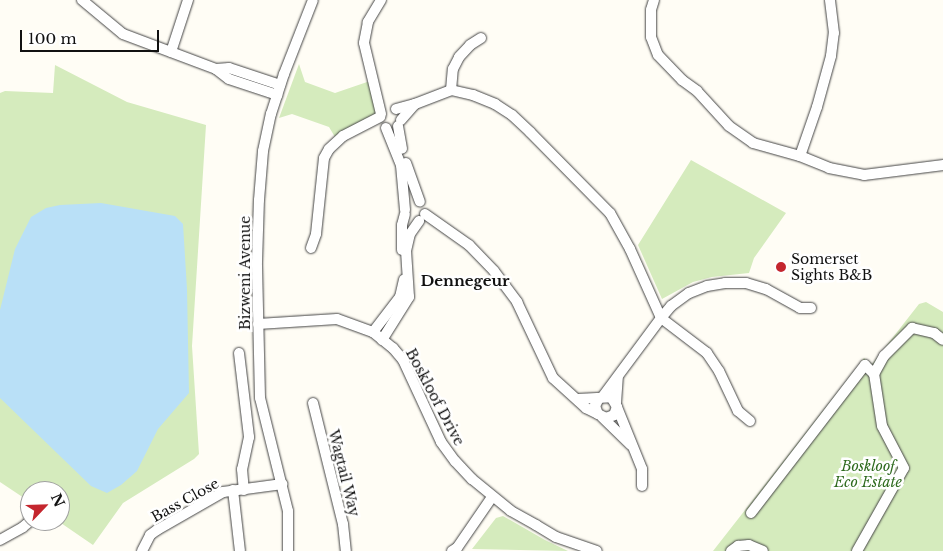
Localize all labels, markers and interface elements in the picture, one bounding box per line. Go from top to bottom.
scale bar [22,20,161,52]
text: 100 m [28,29,77,48]
street label: Bizweni Avenue [237,216,253,330]
place label: Somerset Sights B&B [791,251,872,284]
marker: Somerset Sights B&B [775,261,787,273]
district label: Dennegeur [420,272,510,290]
street label: Boskloof Drive [402,346,468,448]
street label: Wagtail Way [325,428,363,518]
park label: Boskloof Eco Estate [834,458,902,491]
street label: Bass Close [148,475,222,525]
north arrow [20,481,70,531]
text: N [47,491,69,510]

